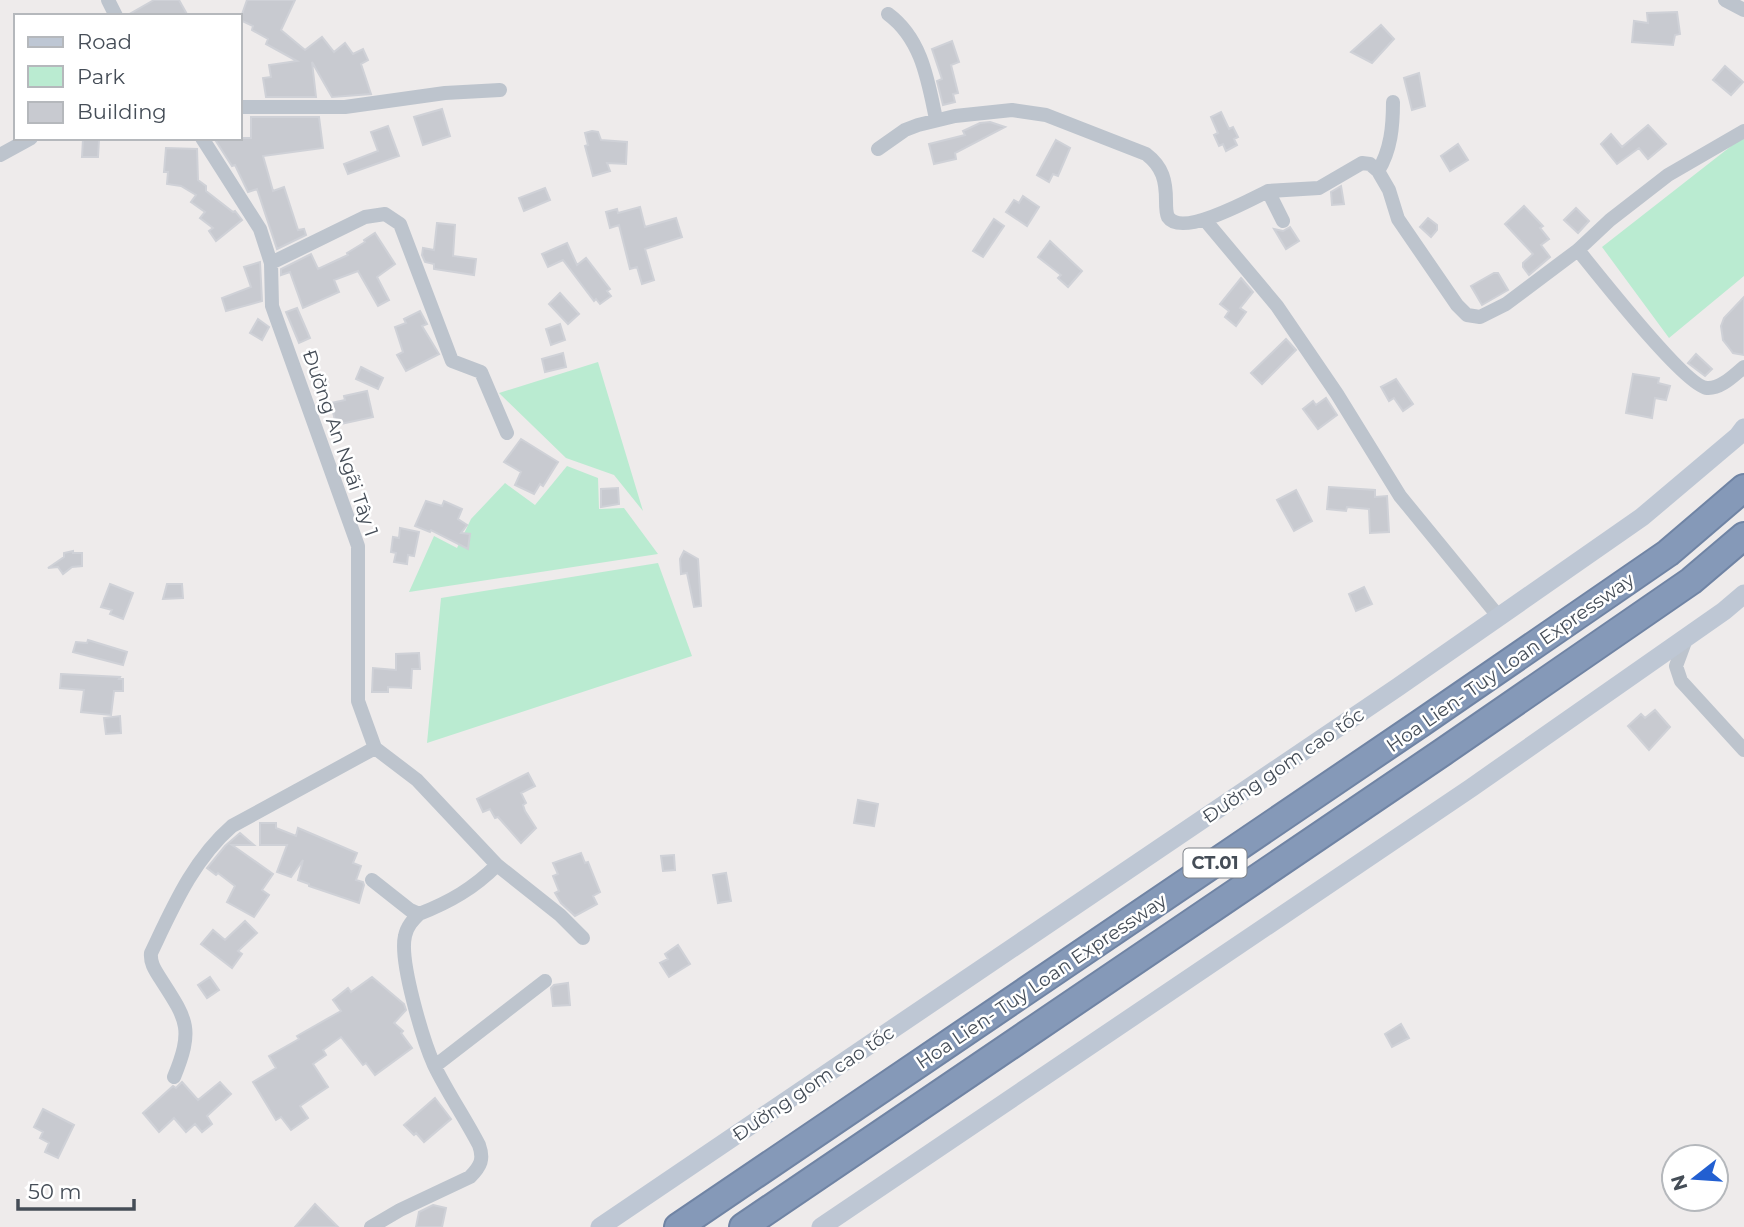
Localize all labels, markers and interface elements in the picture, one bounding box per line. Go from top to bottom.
legend [14,14,242,140]
text: Road [77,29,132,54]
text: Park [77,64,125,89]
text: Building [77,99,167,124]
street label: Đường An Ngãi Tây 1 [298,347,383,539]
street label: Hoa Lien- Tuy Loan Expressway [1382,567,1639,757]
street label: Đường gom cao tốc [1198,703,1368,828]
road number: CT.01 [1184,848,1246,878]
street label: Hoa Lien- Tuy Loan Expressway [912,888,1171,1074]
street label: Đường gom cao tốc [728,1021,898,1146]
north arrow [1660,1143,1730,1213]
scale bar [18,1168,133,1212]
text: N [1666,1172,1692,1194]
text: 50 m [28,1179,82,1204]

